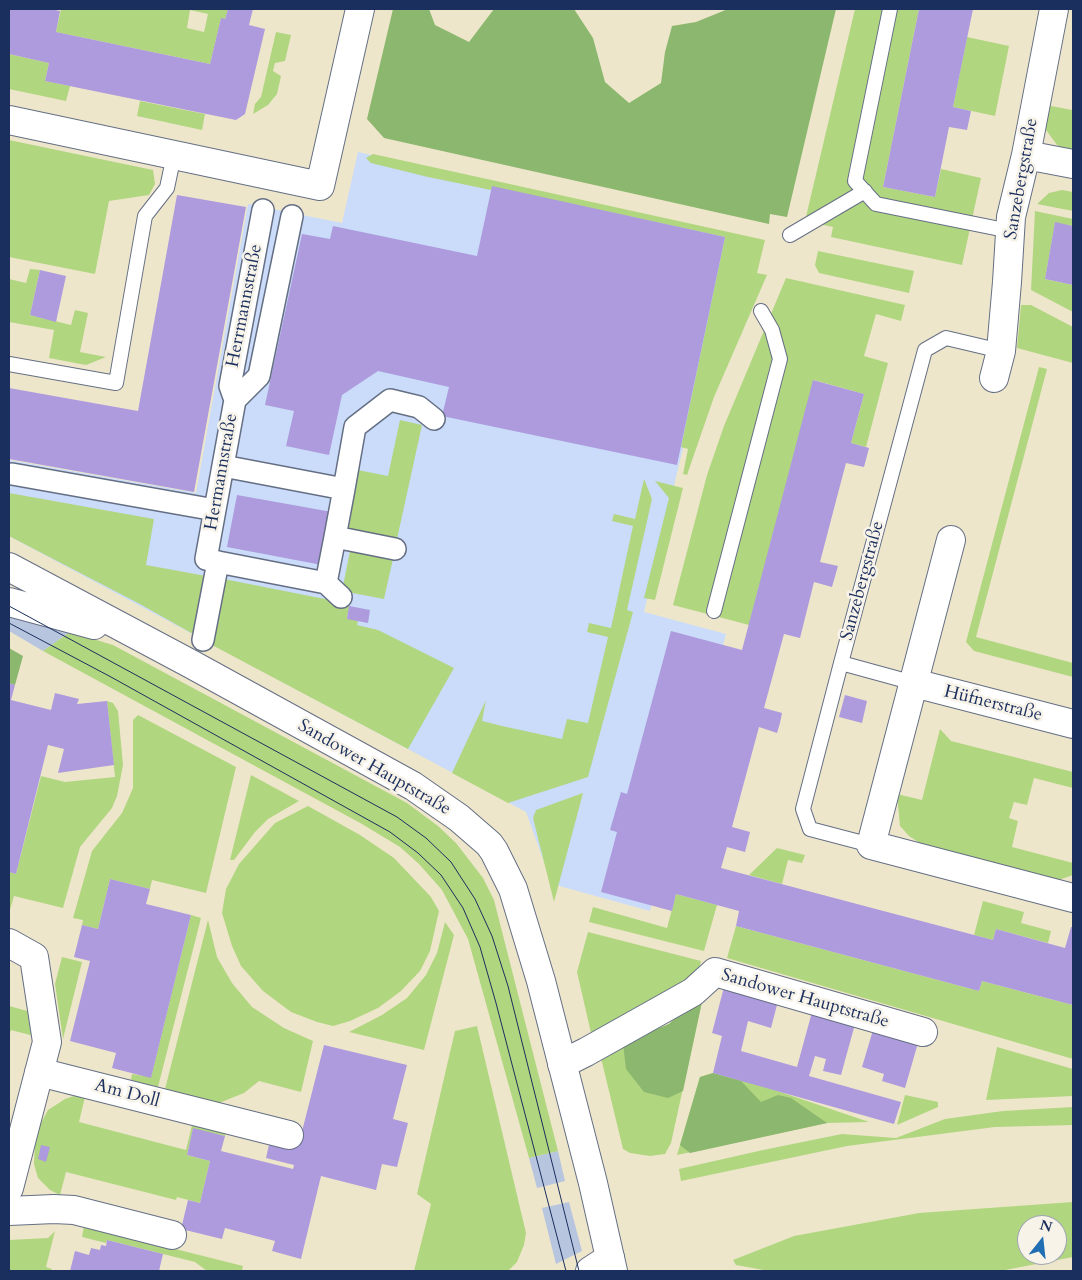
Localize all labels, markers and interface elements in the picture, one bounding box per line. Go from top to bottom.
street label: Sanzebergstraße [1001,117,1043,241]
street label: Herrmannstraße [222,243,268,369]
street label: Hermannstraße [201,412,243,532]
street label: Sanzebergstraße [837,519,889,643]
street label: Hüfnerstraße [942,681,1044,727]
street label: Sandower Hauptstraße [294,715,454,821]
street label: Sandower Hauptstraße [719,965,891,1033]
street label: Am Doll [92,1075,162,1113]
north arrow [1017,1215,1067,1265]
text: N [1038,1215,1054,1237]

